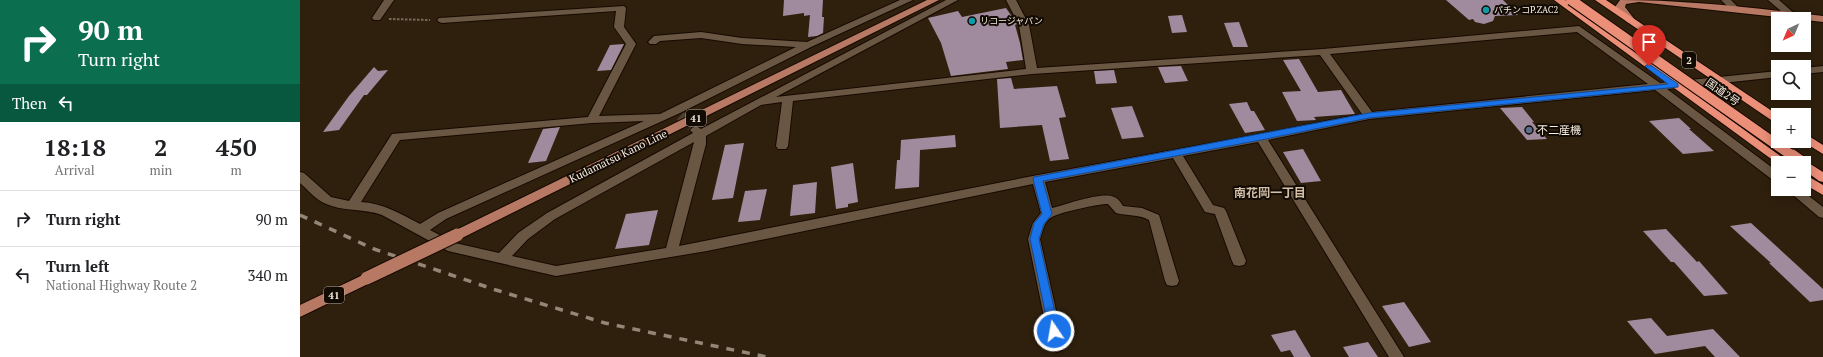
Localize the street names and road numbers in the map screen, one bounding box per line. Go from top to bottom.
road number: 2 [1682,52,1696,68]
street label: 国道2号 [1703,75,1743,109]
road number: 41 [686,110,706,126]
street label: Kudamatsu Kano Line [567,126,670,186]
road number: 41 [324,287,344,303]

